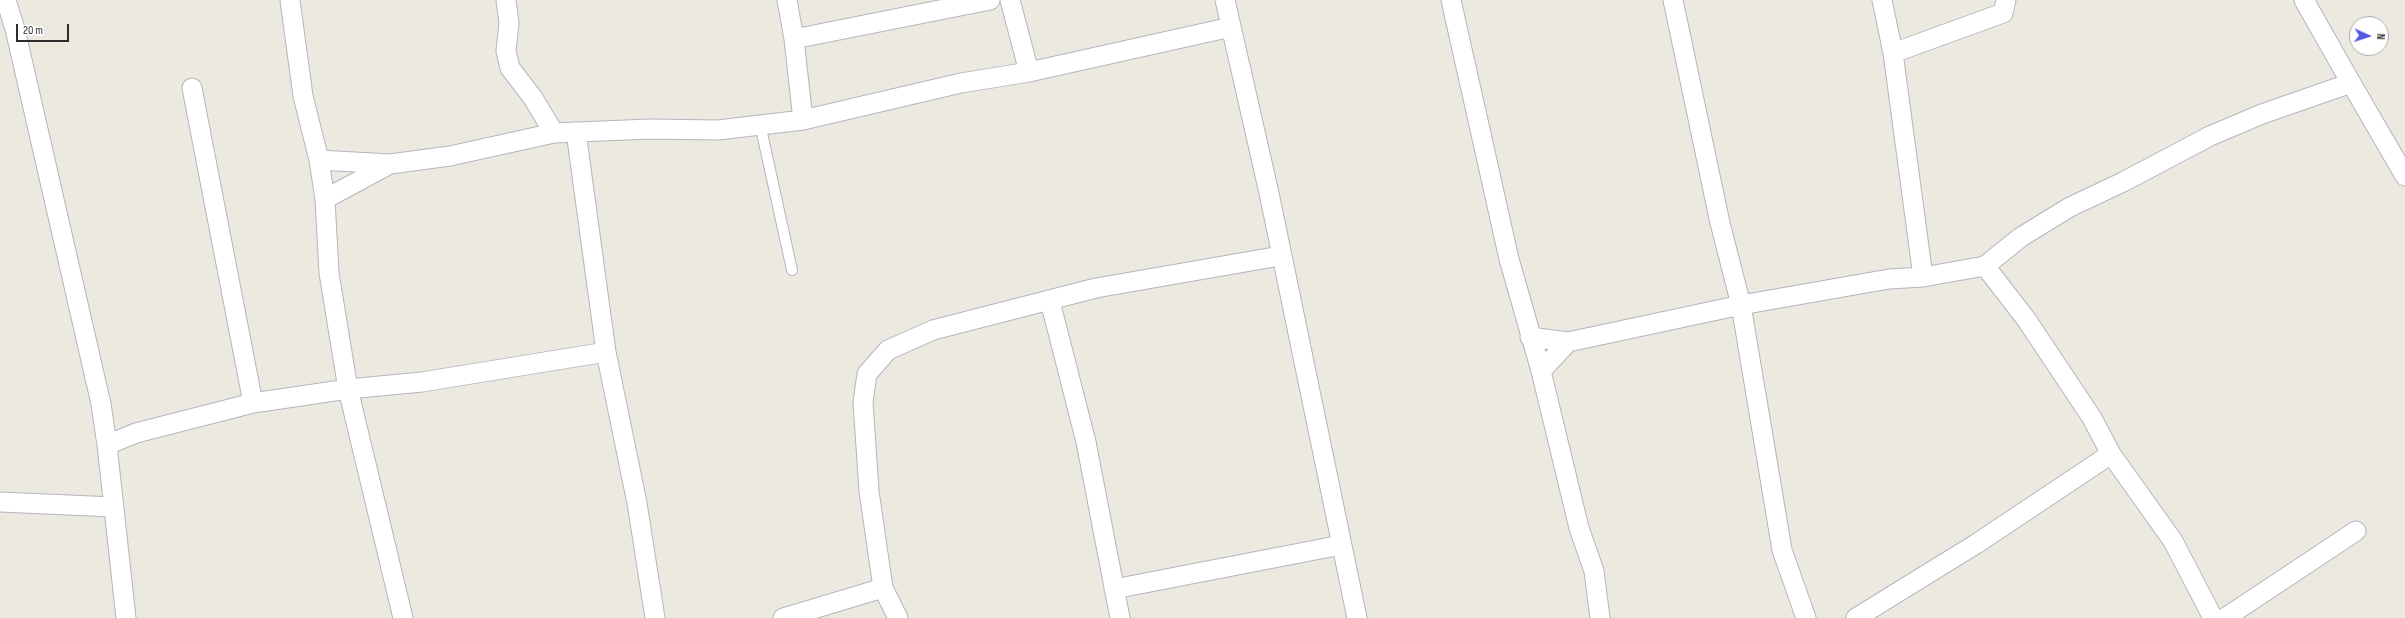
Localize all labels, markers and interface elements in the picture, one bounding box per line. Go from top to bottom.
scale bar [18,16,71,42]
north arrow [2349,16,2389,56]
text: 20 m [23,23,43,38]
text: N [2374,33,2387,40]

